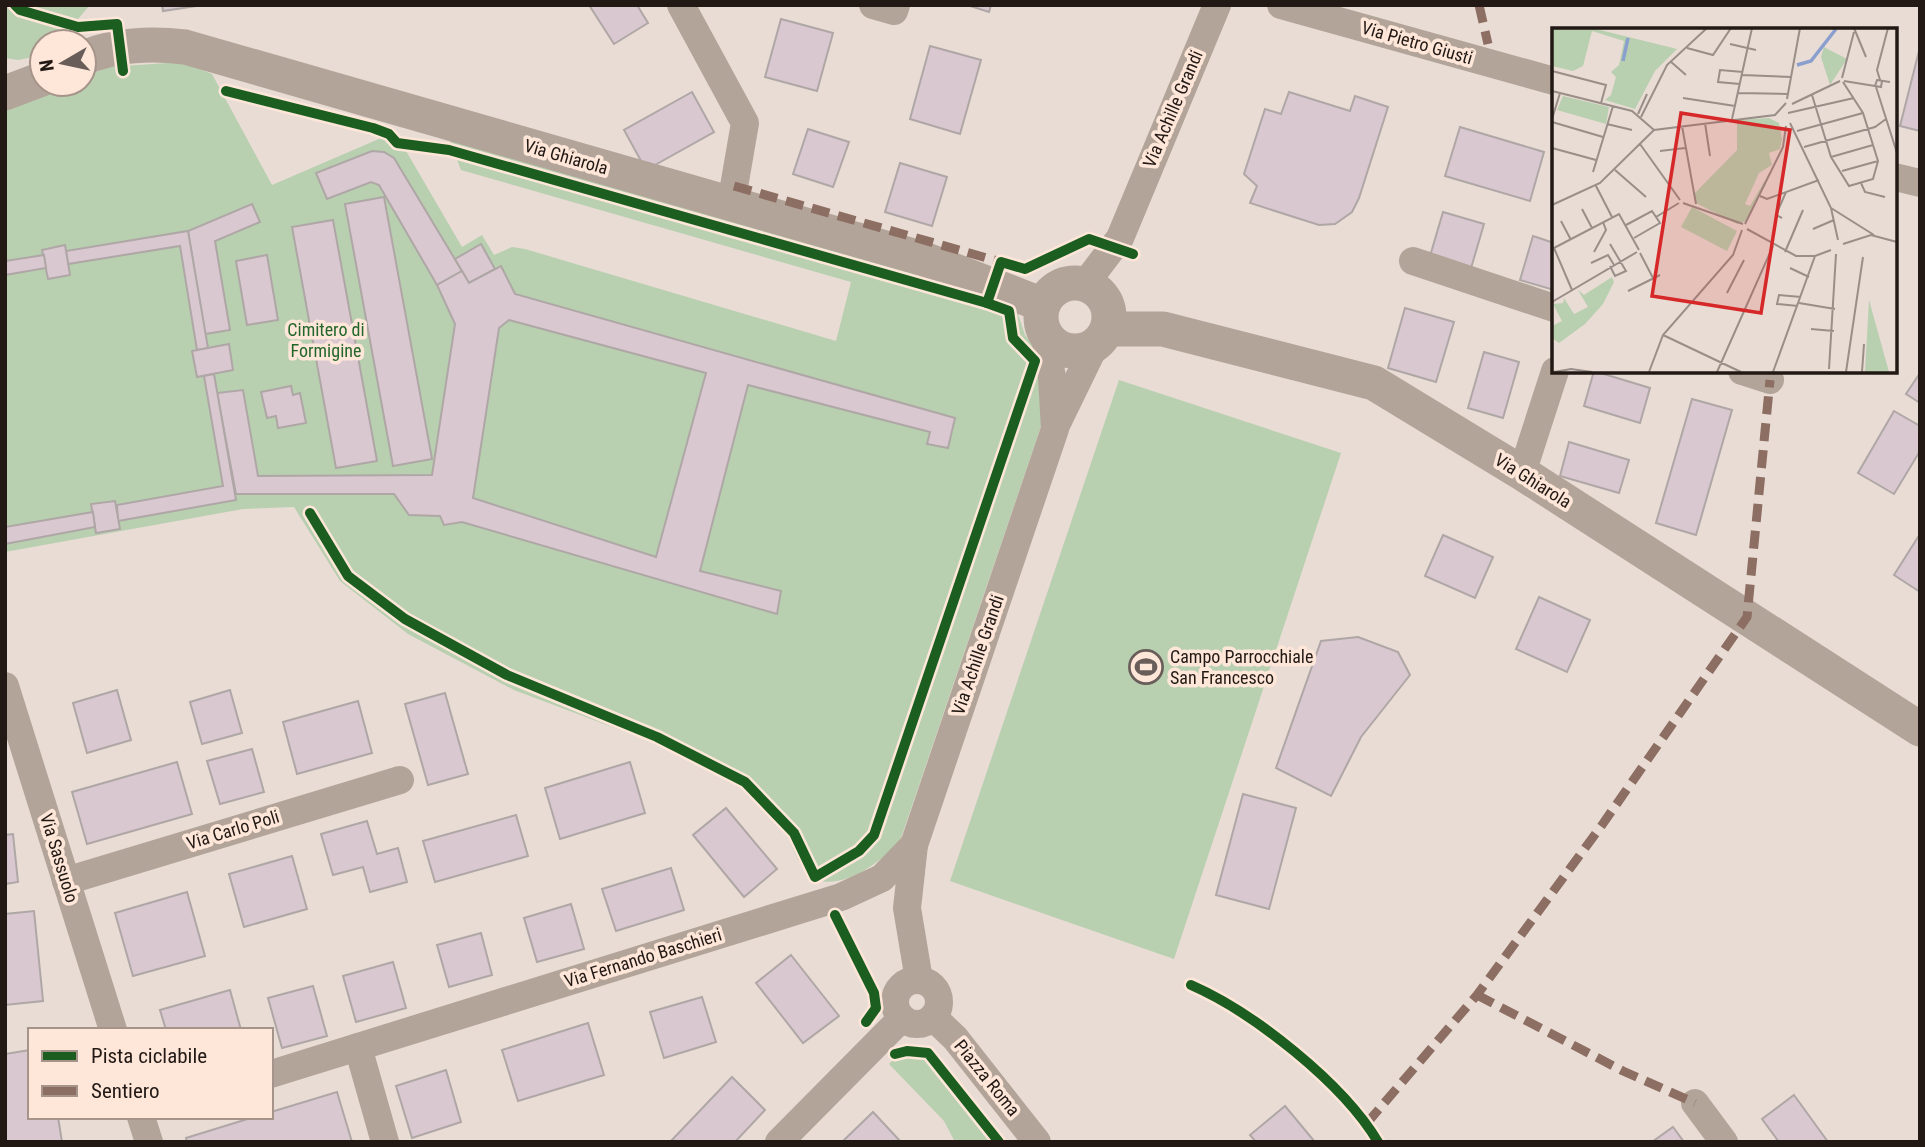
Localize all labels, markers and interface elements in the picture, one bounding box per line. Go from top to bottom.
street label: Via Pietro Giusti [1359,17,1475,68]
north arrow [28,28,98,98]
inset map [1552,28,1897,373]
street label: Via Achille Grandi [1138,47,1207,171]
text: N [34,58,59,73]
street label: Via Ghiarola [522,135,610,178]
park label: Cimitero di Formigine [287,319,365,361]
street label: Via Ghiarola [1491,449,1575,512]
street label: Via Achille Grandi [947,592,1008,718]
place label: Campo Parrocchiale San Francesco [1170,646,1313,688]
sports icon: Campo Parrocchiale San Francesco [1127,648,1165,686]
street label: Via Carlo Poli [184,805,282,854]
street label: Via Sassuolo [36,811,83,905]
street label: Via Fernando Baschieri [562,924,724,991]
legend [28,1028,273,1119]
street label: Piazza Roma [950,1035,1025,1120]
text: Pista ciclabile [91,1044,207,1068]
text: Sentiero [91,1079,160,1103]

